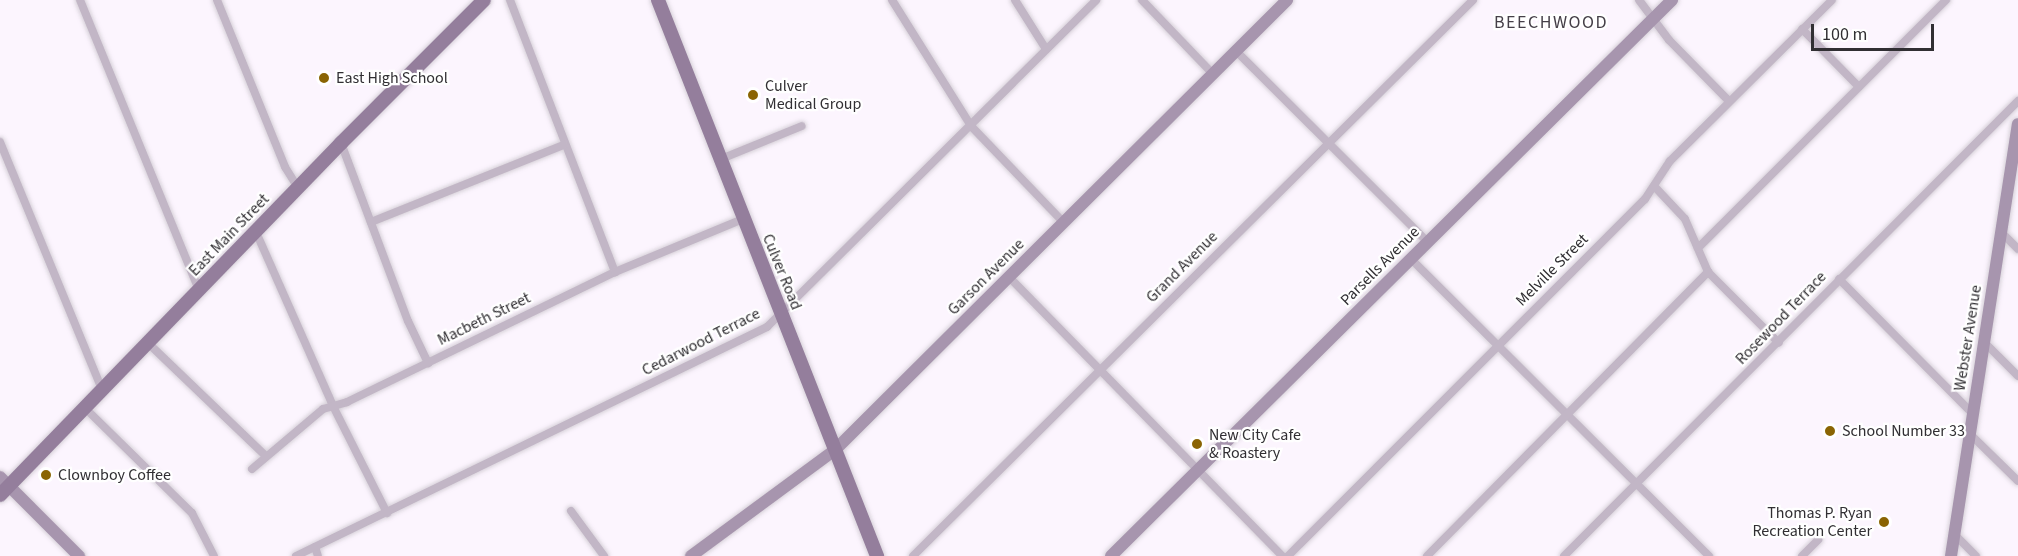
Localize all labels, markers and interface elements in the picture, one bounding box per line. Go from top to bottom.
district label: BEECHWOOD [1494,12,1608,34]
scale bar [1814,12,1937,50]
text: 100 m [1822,22,1867,47]
place label: East High School [336,68,448,88]
marker: East High School [317,71,331,85]
place label: Culver Medical Group [765,76,861,114]
marker: Culver Medical Group [746,88,760,102]
street label: East Main Street [185,190,273,280]
street label: Parsells Avenue [1336,222,1424,310]
street label: Grand Avenue [1142,227,1222,307]
street label: Melville Street [1512,230,1592,310]
street label: Culver Road [758,231,806,313]
street label: Garson Avenue [944,235,1028,319]
street label: Rosewood Terrace [1732,267,1830,369]
street label: Webster Avenue [1950,284,1986,392]
street label: Macbeth Street [434,288,534,350]
street label: Cedarwood Terrace [639,304,763,380]
place label: School Number 33 [1842,421,1965,441]
marker: School Number 33 [1823,424,1837,438]
place label: New City Cafe & Roastery [1209,425,1301,463]
marker: New City Cafe & Roastery [1190,437,1204,451]
place label: Clownboy Coffee [58,465,171,485]
marker: Clownboy Coffee [39,468,53,482]
place label: Thomas P. Ryan Recreation Center [1752,503,1872,541]
marker: Thomas P. Ryan Recreation Center [1877,515,1891,529]

